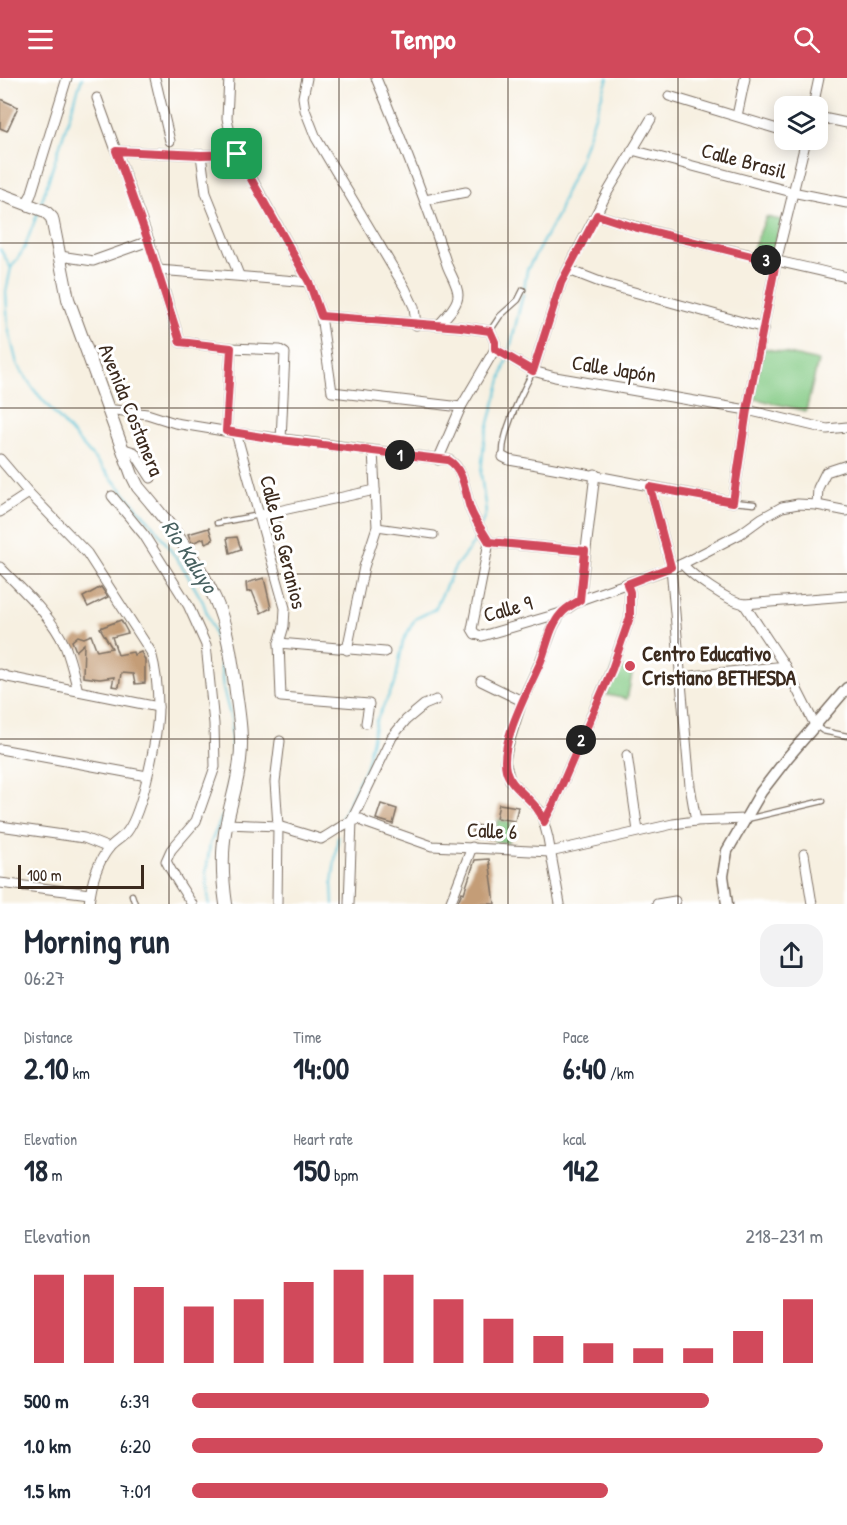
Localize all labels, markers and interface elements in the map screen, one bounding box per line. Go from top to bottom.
text: Tempo [391,21,456,57]
icon: menu [24,23,57,56]
icon: search [790,23,823,56]
map controls [774,96,828,150]
button: layers [774,96,828,150]
pin [211,128,262,179]
street label: Calle Brasil [698,135,790,186]
icon: arrive [220,137,253,170]
pin: 3 [751,245,781,275]
text: 3 [762,249,770,271]
street label: Avenida Costanera [92,339,171,480]
street label: Calle Japón [570,348,658,389]
pin: 1 [385,440,415,470]
text: 1 [397,444,403,466]
street label: Calle Los Geranios [253,472,314,612]
water label: Rio Kaluyo [155,514,226,600]
street label: Calle 9 [480,588,536,629]
place label: Centro Educativo Cristiano BETHESDA [642,639,797,692]
marker: Centro Educativo Cristiano BETHESDA [623,659,637,673]
pin: 2 [566,725,596,755]
text: 2 [577,729,585,751]
street label: Calle 6 [466,815,518,846]
scale bar [18,862,144,890]
text: 100 m [27,864,62,886]
text: Morning run [24,919,170,963]
button: share [760,924,823,987]
text: 06:27 [24,964,65,991]
text: Distance [24,1026,73,1048]
text: Time [293,1026,322,1048]
text: Pace [563,1026,589,1048]
text: 2.10 [24,1048,69,1088]
text: 14:00 [293,1048,349,1088]
text: 6:40 [563,1048,606,1088]
text: km [69,1062,90,1084]
text: /km [606,1062,634,1084]
text: Elevation [24,1128,77,1150]
text: Heart rate [293,1128,353,1150]
text: kcal [563,1128,586,1150]
text: 18 [24,1150,48,1190]
text: 150 [293,1150,330,1190]
text: 142 [563,1150,599,1190]
text: m [48,1164,62,1186]
text: bpm [330,1164,358,1186]
text: Elevation [24,1222,90,1249]
text: 218–231 m [746,1222,823,1249]
text: 500 m [24,1387,69,1414]
text: 6:39 [120,1387,149,1414]
text: 1.0 km [24,1432,71,1459]
text: 6:20 [120,1432,151,1459]
text: 1.5 km [24,1477,71,1504]
text: 7:01 [120,1477,151,1504]

